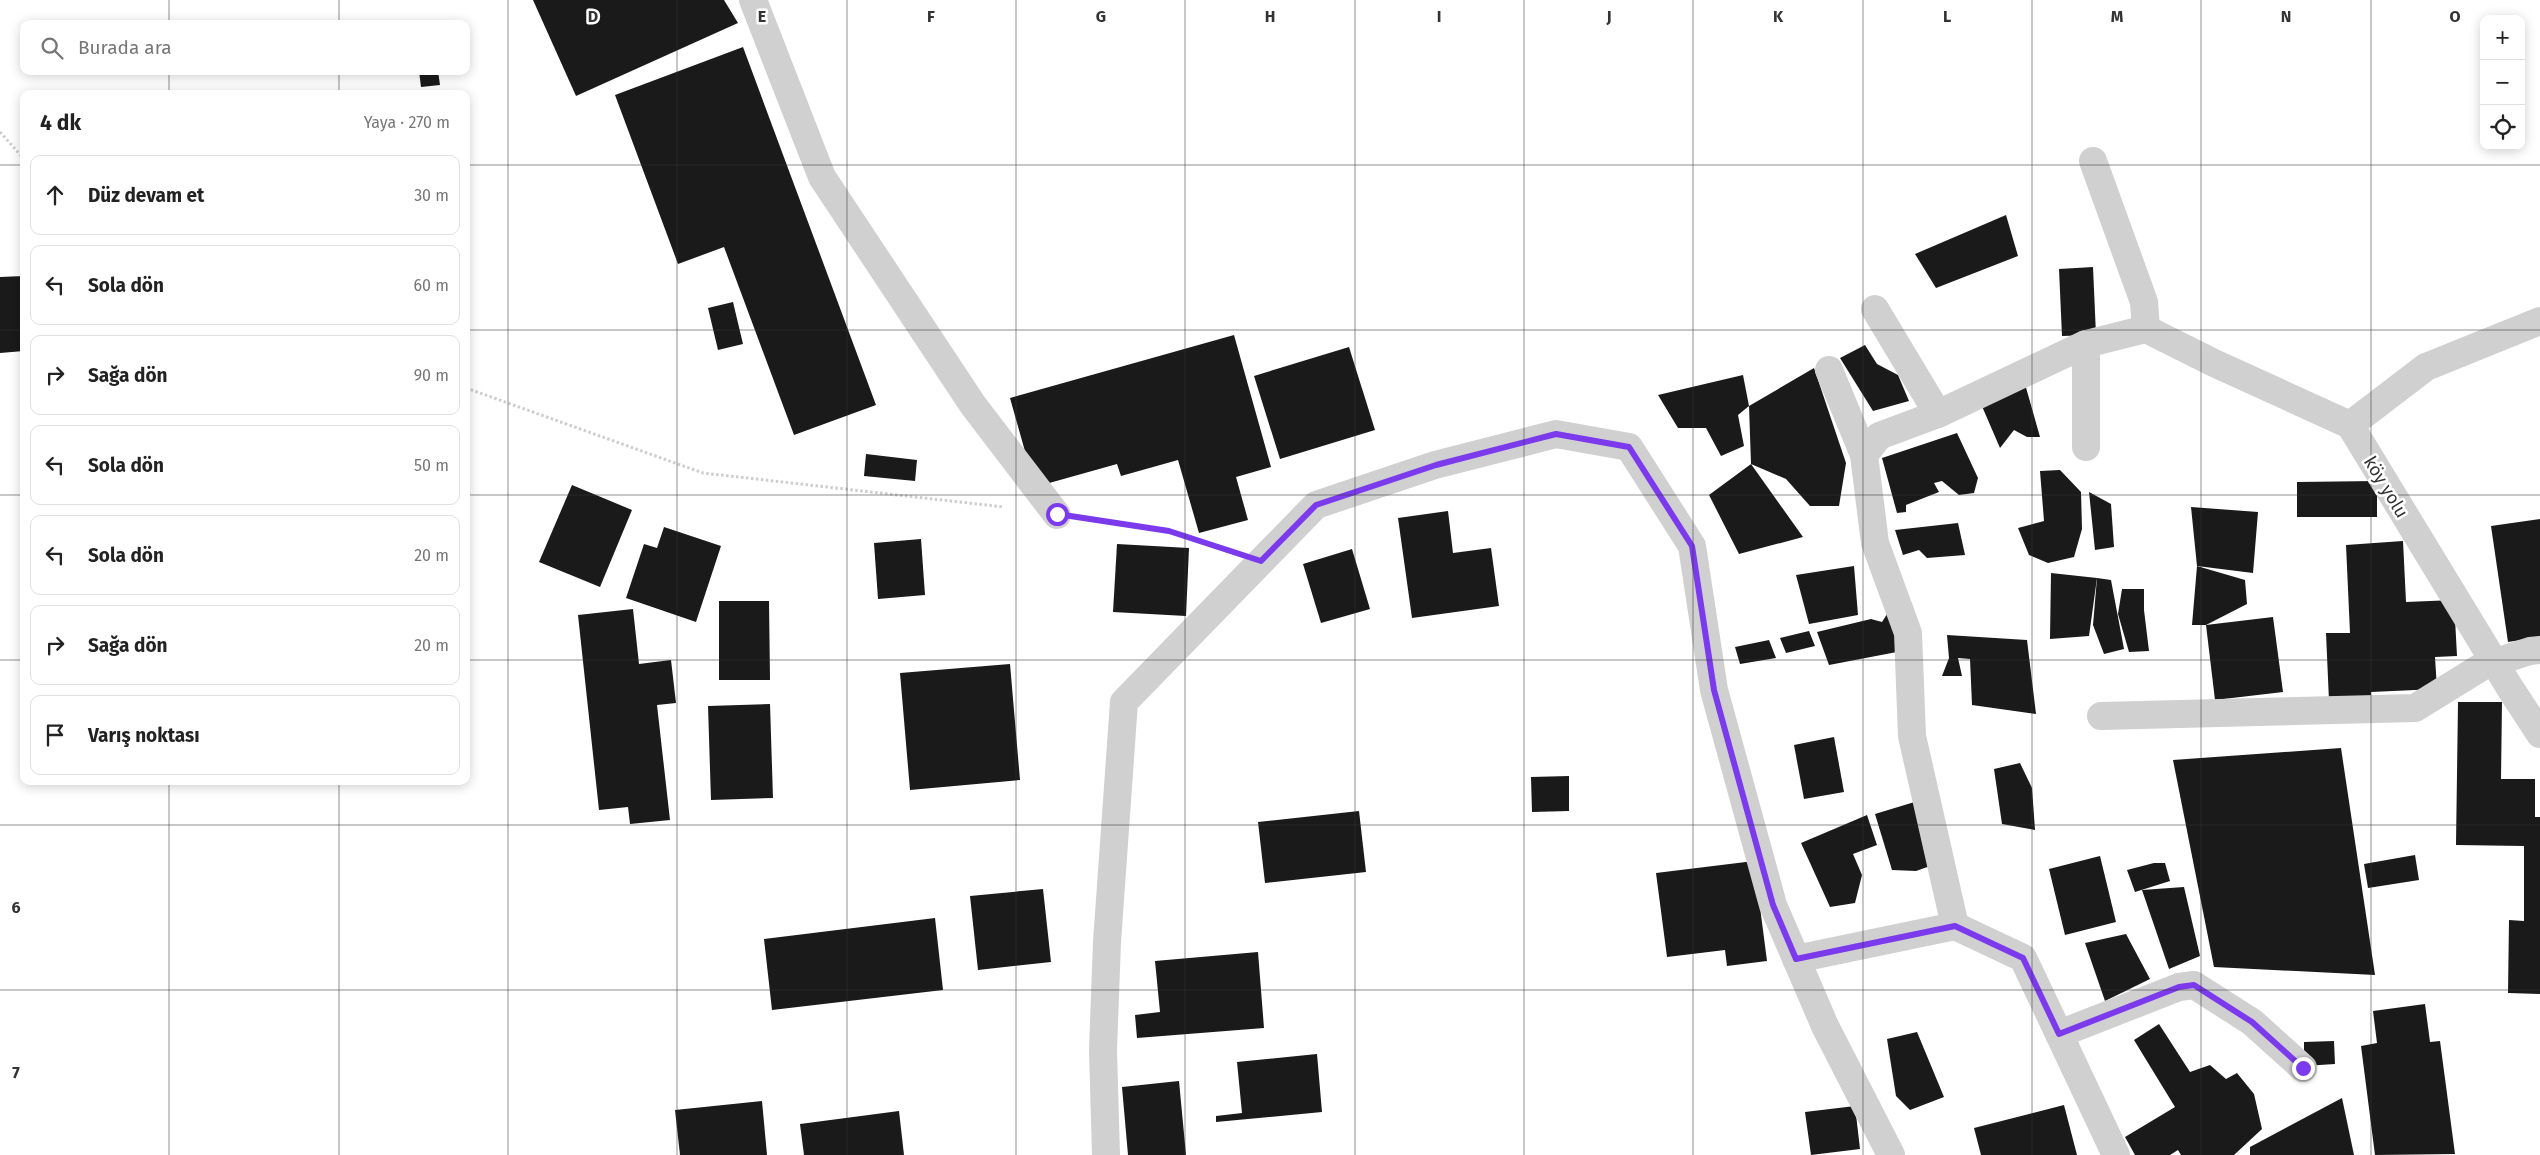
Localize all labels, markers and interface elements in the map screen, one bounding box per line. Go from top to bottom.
text: D [588,7,598,26]
text: E [758,7,766,26]
text: F [927,7,935,26]
text: G [1096,7,1106,26]
text: H [1265,7,1275,26]
text: I [1437,7,1441,26]
text: J [1605,7,1612,26]
text: K [1773,7,1784,26]
text: L [1943,7,1951,26]
text: M [2111,7,2124,26]
text: N [2281,7,2291,26]
text: O [2449,7,2461,26]
map controls [2480,15,2525,150]
button: + [2480,15,2525,60]
search box [20,20,470,75]
icon: search [38,34,66,62]
text: Burada ara [78,36,172,59]
button: − [2480,60,2525,105]
button: locate [2480,105,2525,150]
text: 4 dk [40,110,81,136]
text: Yaya · 270 m [364,113,450,132]
icon: ahead [41,181,69,209]
text: Düz devam et [88,184,204,207]
text: 30 m [414,186,449,205]
icon: left [41,271,69,299]
text: Sola dön [88,274,164,297]
text: 60 m [414,276,449,295]
icon: right [41,361,69,389]
text: Sağa dön [88,364,168,387]
text: 90 m [414,366,449,385]
icon: left [41,451,69,479]
street label: köy yolu [2359,452,2413,522]
text: Sola dön [88,454,164,477]
text: 50 m [414,456,449,475]
route start [1046,503,1069,526]
icon: left [41,541,69,569]
text: Sola dön [88,544,164,567]
text: 20 m [414,546,449,565]
icon: right [41,631,69,659]
text: Sağa dön [88,634,168,657]
text: 20 m [414,636,449,655]
icon: arrive [41,721,69,749]
text: Varış noktası [88,724,200,747]
text: 6 [11,898,21,917]
route end [2292,1057,2315,1080]
text: 7 [12,1063,20,1082]

